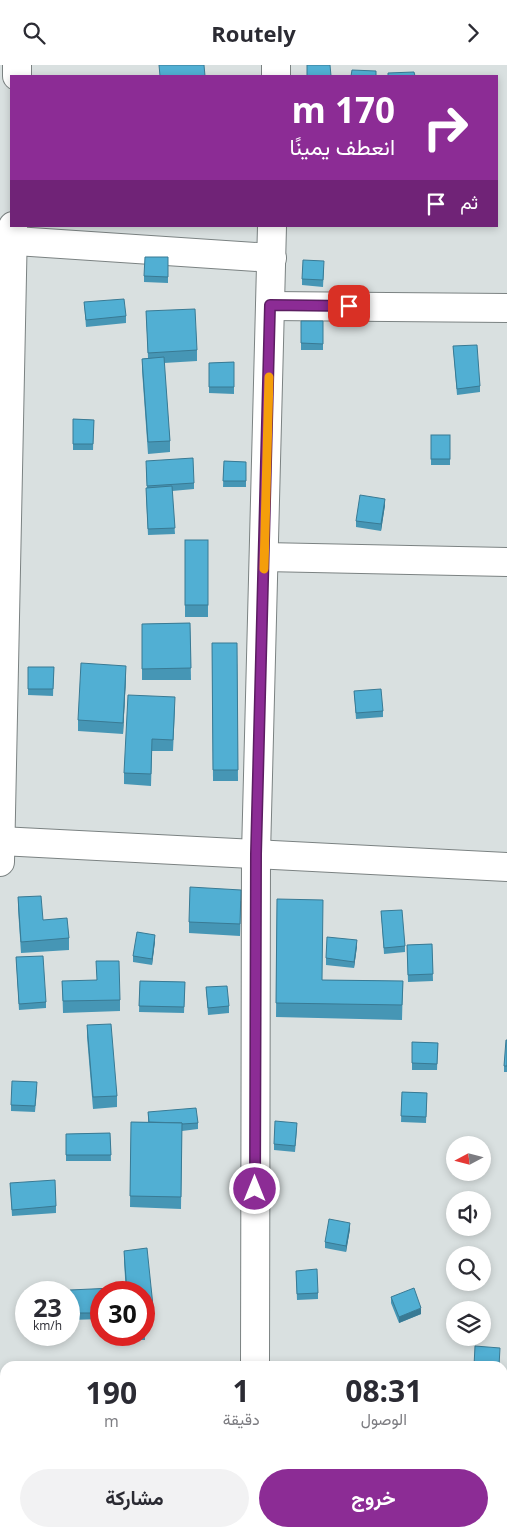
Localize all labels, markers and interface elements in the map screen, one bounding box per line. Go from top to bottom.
text: Routely [211,18,296,48]
icon: search [20,19,48,47]
icon: forward [459,19,487,47]
text: 170 m [291,86,395,133]
icon: right [413,95,478,160]
text: انعطف يمينًا [289,131,395,161]
text: ثم [460,189,478,215]
icon: arrive [422,190,450,218]
pin [328,285,370,327]
icon: arrive [335,292,363,320]
north arrow [446,1136,491,1181]
map controls [446,1136,491,1346]
position arrow [228,1162,280,1214]
button: sound [446,1191,491,1236]
button: search [446,1246,491,1291]
speed limit sign: 30 [90,1281,155,1346]
text: 23 [33,1290,62,1324]
button: layers [446,1301,491,1346]
text: km/h [33,1317,62,1334]
text: 1 [233,1370,250,1411]
text: 08:31 [345,1370,422,1411]
text: 190 [86,1372,137,1413]
text: دقيقة [223,1408,260,1430]
text: الوصول [361,1408,407,1430]
text: m [104,1410,119,1432]
button: مشاركة [20,1469,249,1527]
button: خروج [259,1469,488,1527]

